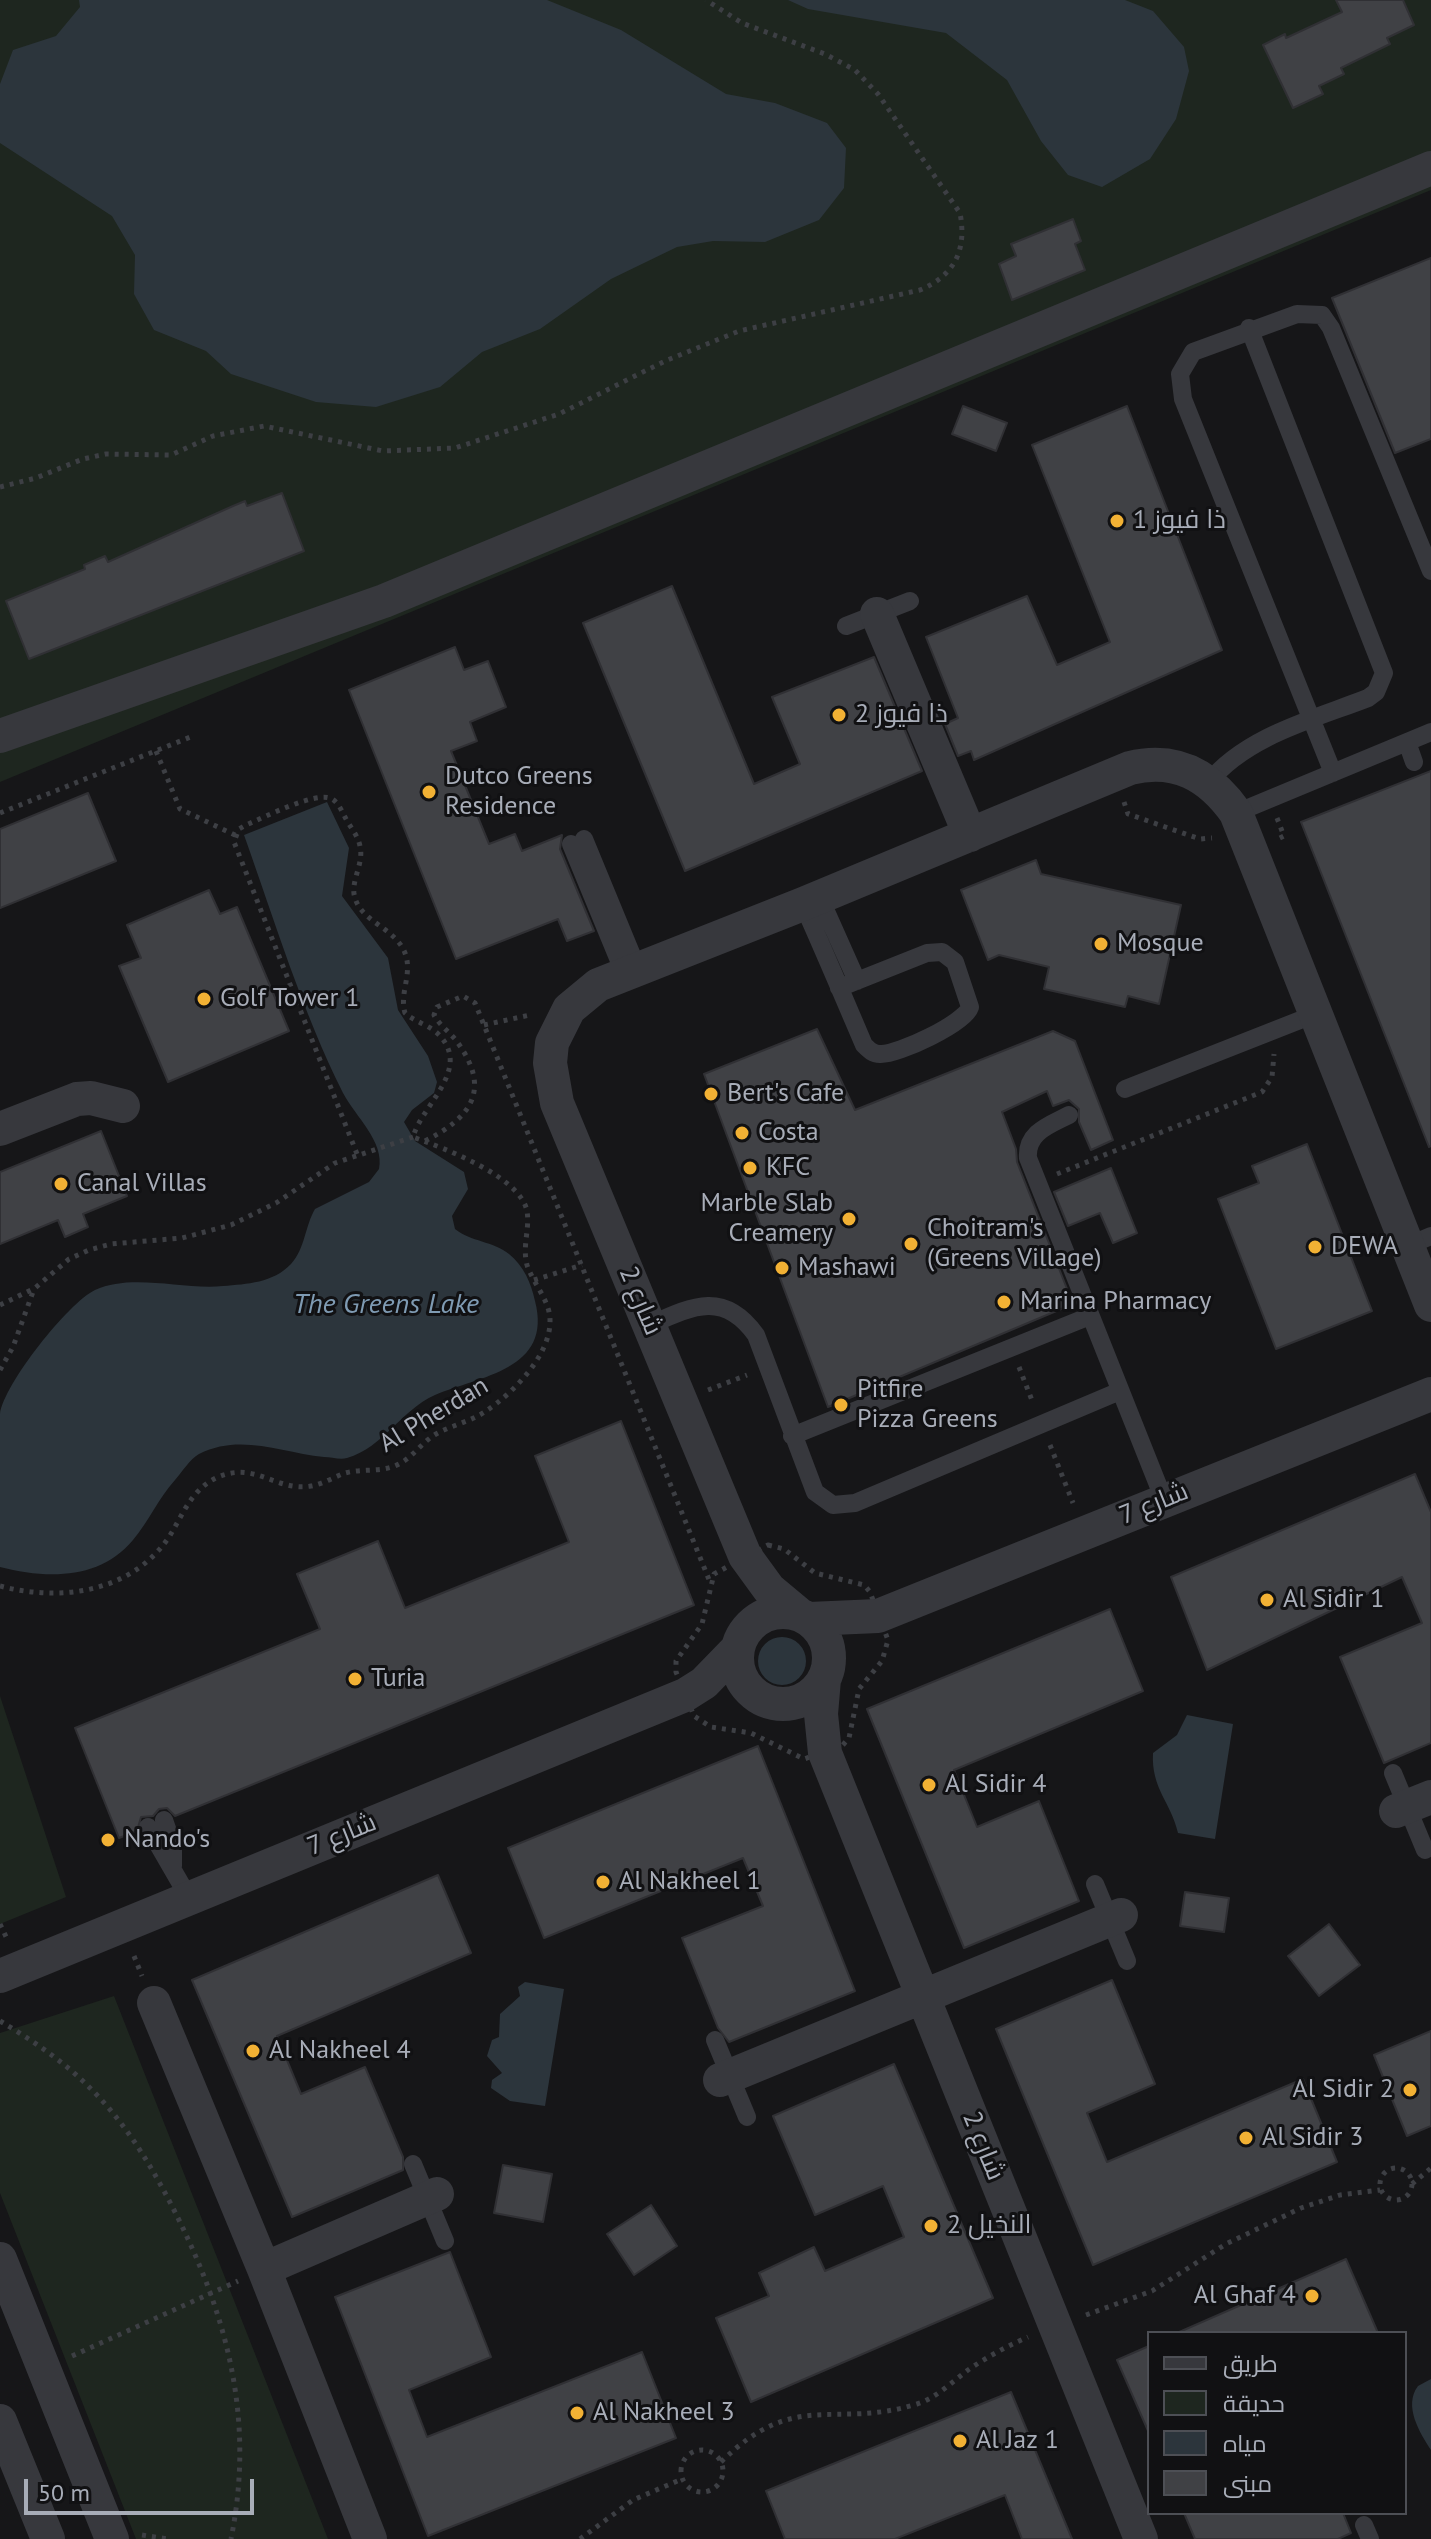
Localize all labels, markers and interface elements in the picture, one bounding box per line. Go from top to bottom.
place label: ذا فيوز 1 [1133,505,1226,537]
marker: ذا فيوز 1 [1108,512,1126,530]
place label: ذا فيوز 2 [855,699,948,731]
marker: ذا فيوز 2 [830,706,848,724]
place label: Dutco Greens Residence [445,761,593,822]
marker: Dutco Greens Residence [420,783,438,801]
place label: Mosque [1117,928,1204,960]
marker: Mosque [1092,935,1110,953]
place label: Golf Tower 1 [220,983,359,1015]
marker: Golf Tower 1 [195,990,213,1008]
place label: Bert's Cafe [727,1078,844,1110]
marker: Bert's Cafe [702,1085,720,1103]
place label: Costa [758,1117,819,1149]
marker: Costa [733,1124,751,1142]
place label: KFC [766,1152,810,1184]
marker: KFC [741,1159,759,1177]
place label: Canal Villas [77,1168,207,1200]
marker: Canal Villas [52,1175,70,1193]
place label: Marble Slab Creamery [701,1188,833,1250]
marker: Marble Slab Creamery [840,1210,858,1228]
place label: Choitram's (Greens Village) [927,1213,1102,1274]
place label: DEWA [1331,1231,1398,1263]
marker: Choitram's (Greens Village) [902,1235,920,1253]
marker: DEWA [1306,1238,1324,1256]
place label: Mashawi [798,1252,896,1284]
marker: Mashawi [773,1259,791,1277]
street label: شارع 2 [612,1262,668,1340]
place label: Marina Pharmacy [1020,1286,1211,1318]
water label: The Greens Lake [293,1288,479,1322]
marker: Marina Pharmacy [995,1293,1013,1311]
street label: Al Pherdan [374,1370,494,1460]
place label: Pitfire Pizza Greens [857,1374,998,1436]
marker: Pitfire Pizza Greens [832,1396,850,1414]
street label: شارع 7 [1115,1476,1193,1532]
place label: Al Sidir 1 [1283,1584,1384,1616]
marker: Al Sidir 1 [1258,1591,1276,1609]
place label: Turia [371,1663,425,1695]
marker: Turia [346,1670,364,1688]
place label: Al Sidir 4 [945,1769,1046,1801]
marker: Al Sidir 4 [920,1776,938,1794]
street label: شارع 7 [303,1807,381,1863]
place label: Nando's [124,1824,210,1856]
marker: Nando's [99,1831,117,1849]
place label: Al Nakheel 1 [619,1866,761,1898]
marker: Al Nakheel 1 [594,1873,612,1891]
place label: Al Nakheel 4 [269,2035,411,2067]
marker: Al Nakheel 4 [244,2042,262,2060]
place label: Al Sidir 2 [1293,2074,1394,2106]
marker: Al Sidir 2 [1401,2081,1419,2099]
street label: شارع 2 [955,2107,1011,2185]
place label: Al Sidir 3 [1262,2122,1363,2154]
marker: Al Sidir 3 [1237,2129,1255,2147]
place label: النخيل 2 [947,2210,1031,2242]
marker: النخيل 2 [922,2217,940,2235]
place label: Al Ghaf 4 [1194,2280,1296,2312]
marker: Al Ghaf 4 [1303,2287,1321,2305]
legend [1147,2331,1407,2515]
text: طريق [1223,2348,1278,2379]
text: حديقة [1223,2388,1285,2419]
place label: Al Nakheel 3 [593,2397,735,2429]
marker: Al Nakheel 3 [568,2404,586,2422]
place label: Al Jaz 1 [976,2425,1059,2457]
text: مياه [1223,2428,1267,2459]
marker: Al Jaz 1 [951,2432,969,2450]
scale bar [28,2463,258,2513]
text: مبنى [1223,2468,1272,2499]
text: 50 m [38,2477,90,2508]

